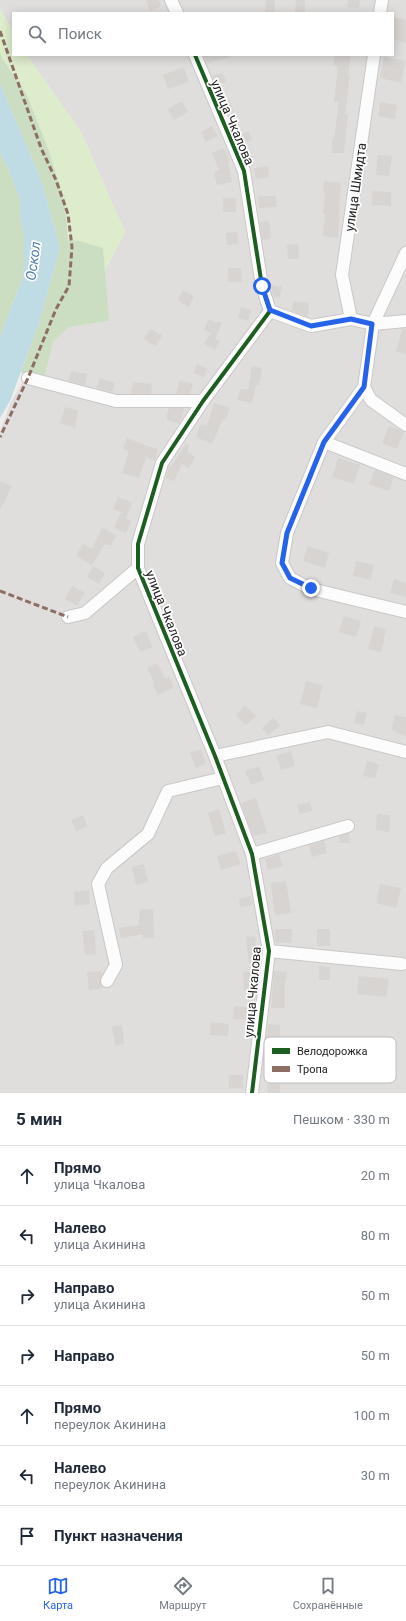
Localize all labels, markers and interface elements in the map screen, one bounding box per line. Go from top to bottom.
search box [12,12,394,56]
icon: search [26,23,48,45]
text: Поиск [58,25,102,43]
street label: улица Чкалова [208,77,257,167]
street label: улица Шмидта [342,142,369,232]
water label: Оскол [22,240,44,281]
route start [253,277,271,295]
street label: улица Чкалова [142,568,191,658]
route end [302,579,320,597]
street label: улица Чкалова [241,946,264,1038]
legend [264,1037,396,1083]
text: Велодорожка [297,1045,368,1058]
text: Тропа [297,1063,328,1076]
text: 5 мин [16,1109,62,1129]
text: Пешком · 330 m [293,1112,390,1127]
text: Прямо [54,1159,101,1177]
icon: ahead [16,1165,38,1187]
text: 20 m [361,1168,390,1183]
text: улица Чкалова [54,1177,145,1192]
text: Налево [54,1219,106,1237]
icon: left [16,1225,38,1247]
text: 80 m [361,1228,390,1243]
text: улица Акинина [54,1237,146,1252]
text: Направо [54,1279,115,1297]
icon: right [16,1285,38,1307]
text: 50 m [361,1288,390,1303]
text: улица Акинина [54,1297,146,1312]
icon: right [16,1345,38,1367]
text: Направо [54,1347,115,1365]
text: 50 m [361,1348,390,1363]
text: Прямо [54,1399,101,1417]
icon: ahead [16,1405,38,1427]
text: 100 m [353,1408,390,1423]
text: переулок Акинина [54,1417,166,1432]
text: Налево [54,1459,106,1477]
icon: left [16,1465,38,1487]
text: 30 m [361,1468,390,1483]
text: переулок Акинина [54,1477,166,1492]
icon: arrive [16,1525,38,1547]
text: Пункт назначения [54,1527,183,1545]
tab: Карта [43,1575,73,1612]
tab: Маршрут [159,1575,207,1612]
tab: Сохранённые [293,1575,363,1612]

